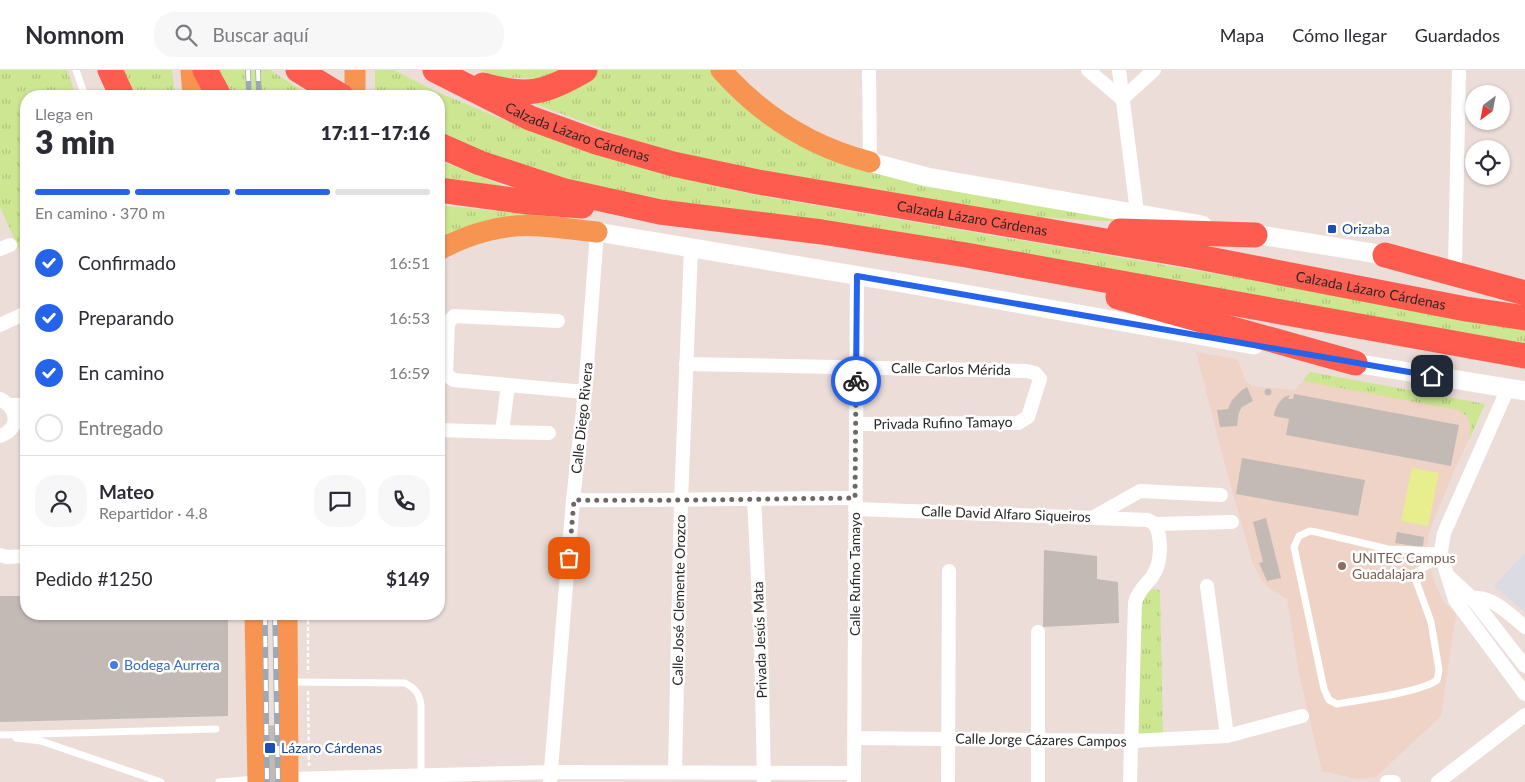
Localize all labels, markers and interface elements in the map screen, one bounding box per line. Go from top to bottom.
search box [154,12,504,57]
text: Nomnom [25,20,124,49]
icon: search [172,21,200,49]
text: Buscar aquí [212,23,308,46]
text: Mapa [1220,24,1264,46]
text: Cómo llegar [1292,24,1387,46]
text: Guardados [1415,24,1500,46]
north arrow [1465,85,1510,130]
map controls [1465,85,1510,185]
street label: Calzada Lázaro Cárdenas [503,98,652,165]
text: Llega en [35,104,93,123]
text: 17:11–17:16 [321,121,430,144]
text: 3 min [35,122,115,161]
button: locate [1465,140,1510,185]
street label: Calzada Lázaro Cárdenas [896,197,1049,239]
text: En camino · 370 m [35,203,165,222]
place label: Orizaba [1342,220,1390,237]
marker: Orizaba [1326,223,1338,235]
icon: check [35,249,63,277]
text: Confirmado [78,251,176,274]
text: 16:51 [389,253,430,272]
street label: Calzada Lázaro Cárdenas [1294,267,1447,313]
icon: check [35,304,63,332]
text: Preparando [78,306,174,329]
text: 16:53 [389,308,430,327]
pin [1411,355,1453,397]
courier [831,356,881,406]
icon: check [35,359,63,387]
street label: Calle Carlos Mérida [891,359,1011,378]
text: En camino [78,361,164,384]
street label: Calle Diego Rivera [567,361,596,475]
icon: home [1418,362,1446,390]
text: 16:59 [389,363,430,382]
icon: bike [842,367,870,395]
street label: Privada Rufino Tamayo [873,413,1013,432]
text: Entregado [78,416,163,439]
button: person [35,475,87,527]
button: chat [314,475,366,527]
button: phone [378,475,430,527]
text: Mateo [99,480,154,503]
street label: Calle David Alfaro Siqueiros [921,502,1091,525]
text: Repartidor · 4.8 [99,503,208,522]
street label: Calle Rufino Tamayo [846,512,863,636]
street label: Calle José Clemente Orozco [669,514,688,686]
pin [548,537,590,579]
icon: bag [555,544,583,572]
place label: UNITEC Campus Guadalajara [1352,549,1456,582]
marker: UNITEC Campus Guadalajara [1336,560,1348,572]
text: Pedido #1250 [35,567,153,590]
text: $149 [386,567,430,590]
street label: Privada Jesús Mata [749,581,770,699]
place label: Bodega Aurrera [124,656,220,673]
marker: Bodega Aurrera [108,659,120,671]
street label: Calle Jorge Cázares Campos [955,730,1127,749]
place label: Lázaro Cárdenas [281,739,382,756]
marker: Lázaro Cárdenas [263,741,277,755]

